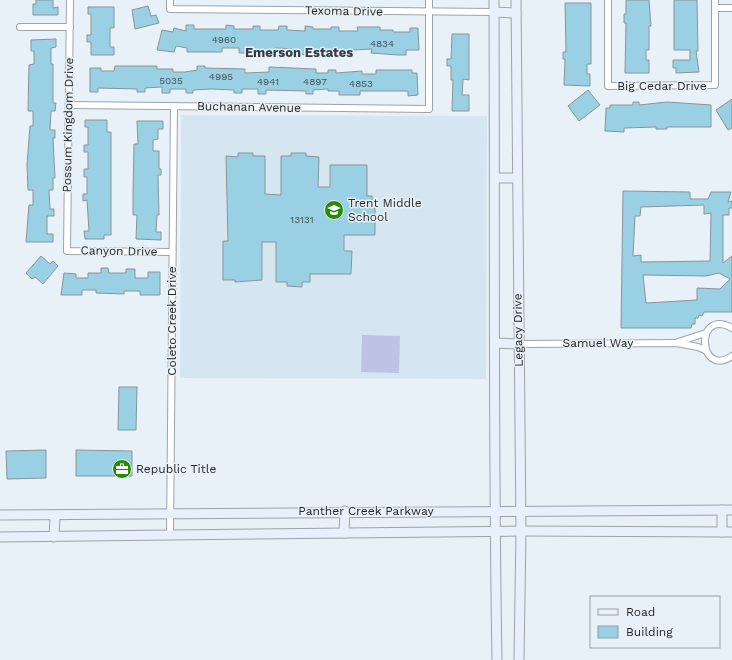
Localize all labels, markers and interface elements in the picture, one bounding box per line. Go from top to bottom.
street label: Texoma Drive [305,3,383,19]
house number: 4960 [212,34,236,45]
house number: 4834 [370,38,394,49]
district label: Emerson Estates [245,45,353,60]
street label: Possum Kingdom Drive [60,57,76,193]
house number: 4995 [209,71,233,82]
house number: 5035 [159,75,183,86]
house number: 4941 [257,76,279,87]
house number: 4897 [303,76,327,87]
house number: 4853 [349,78,373,89]
street label: Big Cedar Drive [617,79,707,93]
street label: Buchanan Avenue [197,99,301,115]
place label: Trent Middle School [348,196,422,224]
school or university icon: Trent Middle School [323,199,345,221]
house number: 13131 [290,214,314,225]
street label: Canyon Drive [80,243,158,259]
street label: Coleto Creek Drive [165,266,179,376]
street label: Legacy Drive [510,293,526,367]
street label: Samuel Way [563,336,634,350]
office icon: Republic Title [111,458,133,480]
place label: Republic Title [136,462,216,476]
street label: Panther Creek Parkway [298,504,434,518]
legend [590,596,720,648]
text: Road [626,605,655,619]
text: Building [626,625,673,639]

